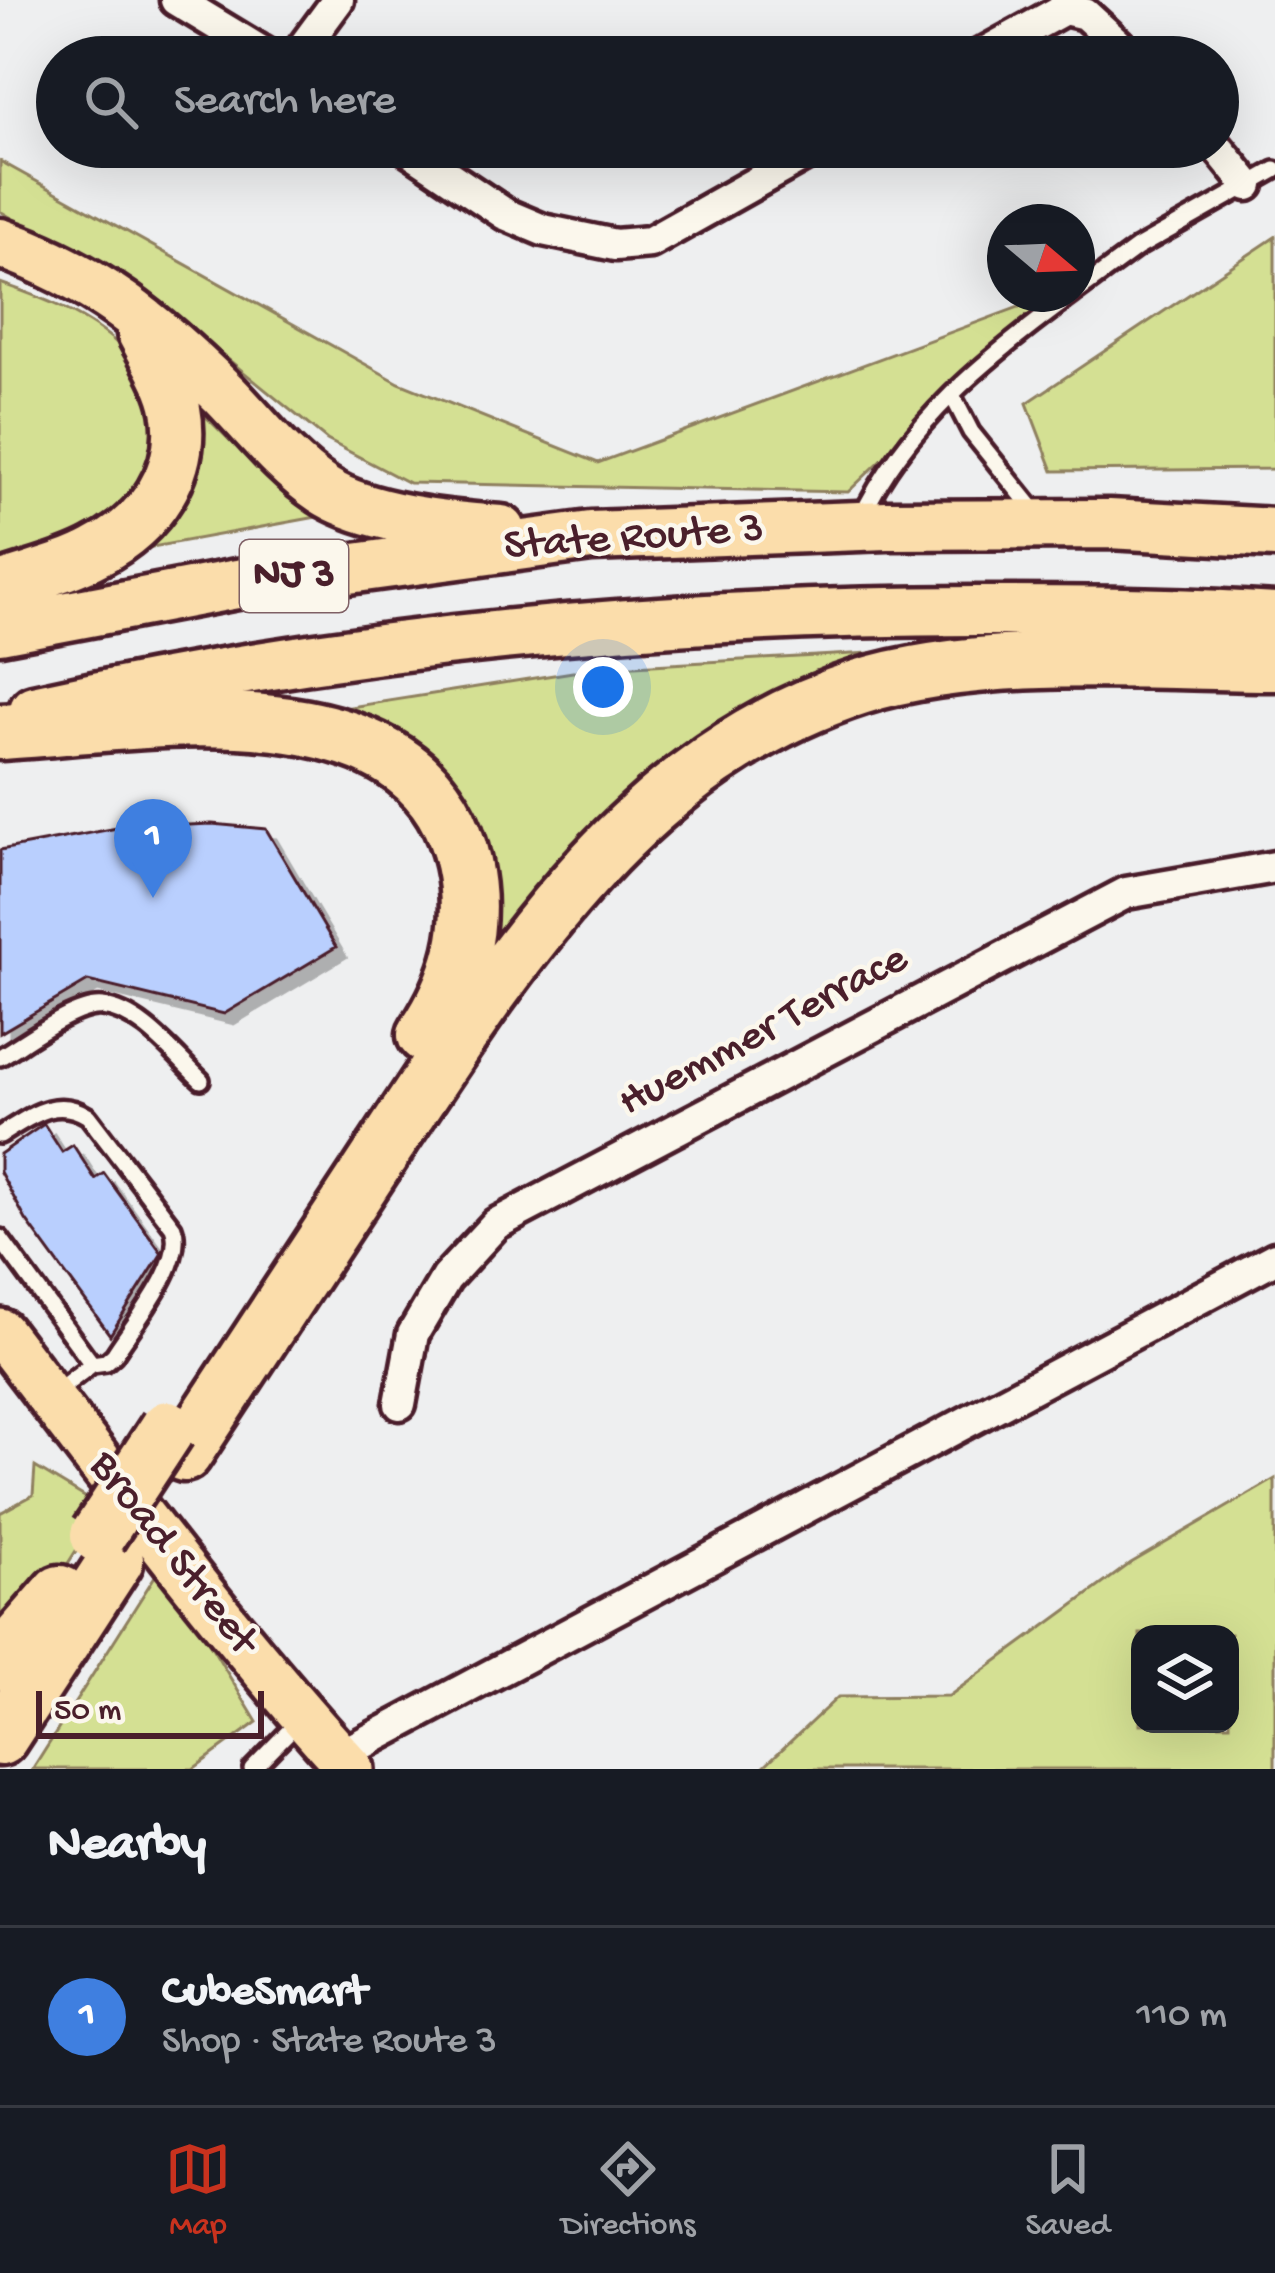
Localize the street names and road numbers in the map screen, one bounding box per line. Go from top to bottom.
street label: State Route 3 [502,503,766,575]
road number: NJ 3 [240,540,348,612]
street label: Huemmer Terrace [610,933,918,1130]
street label: Broad Street [75,1441,270,1669]

